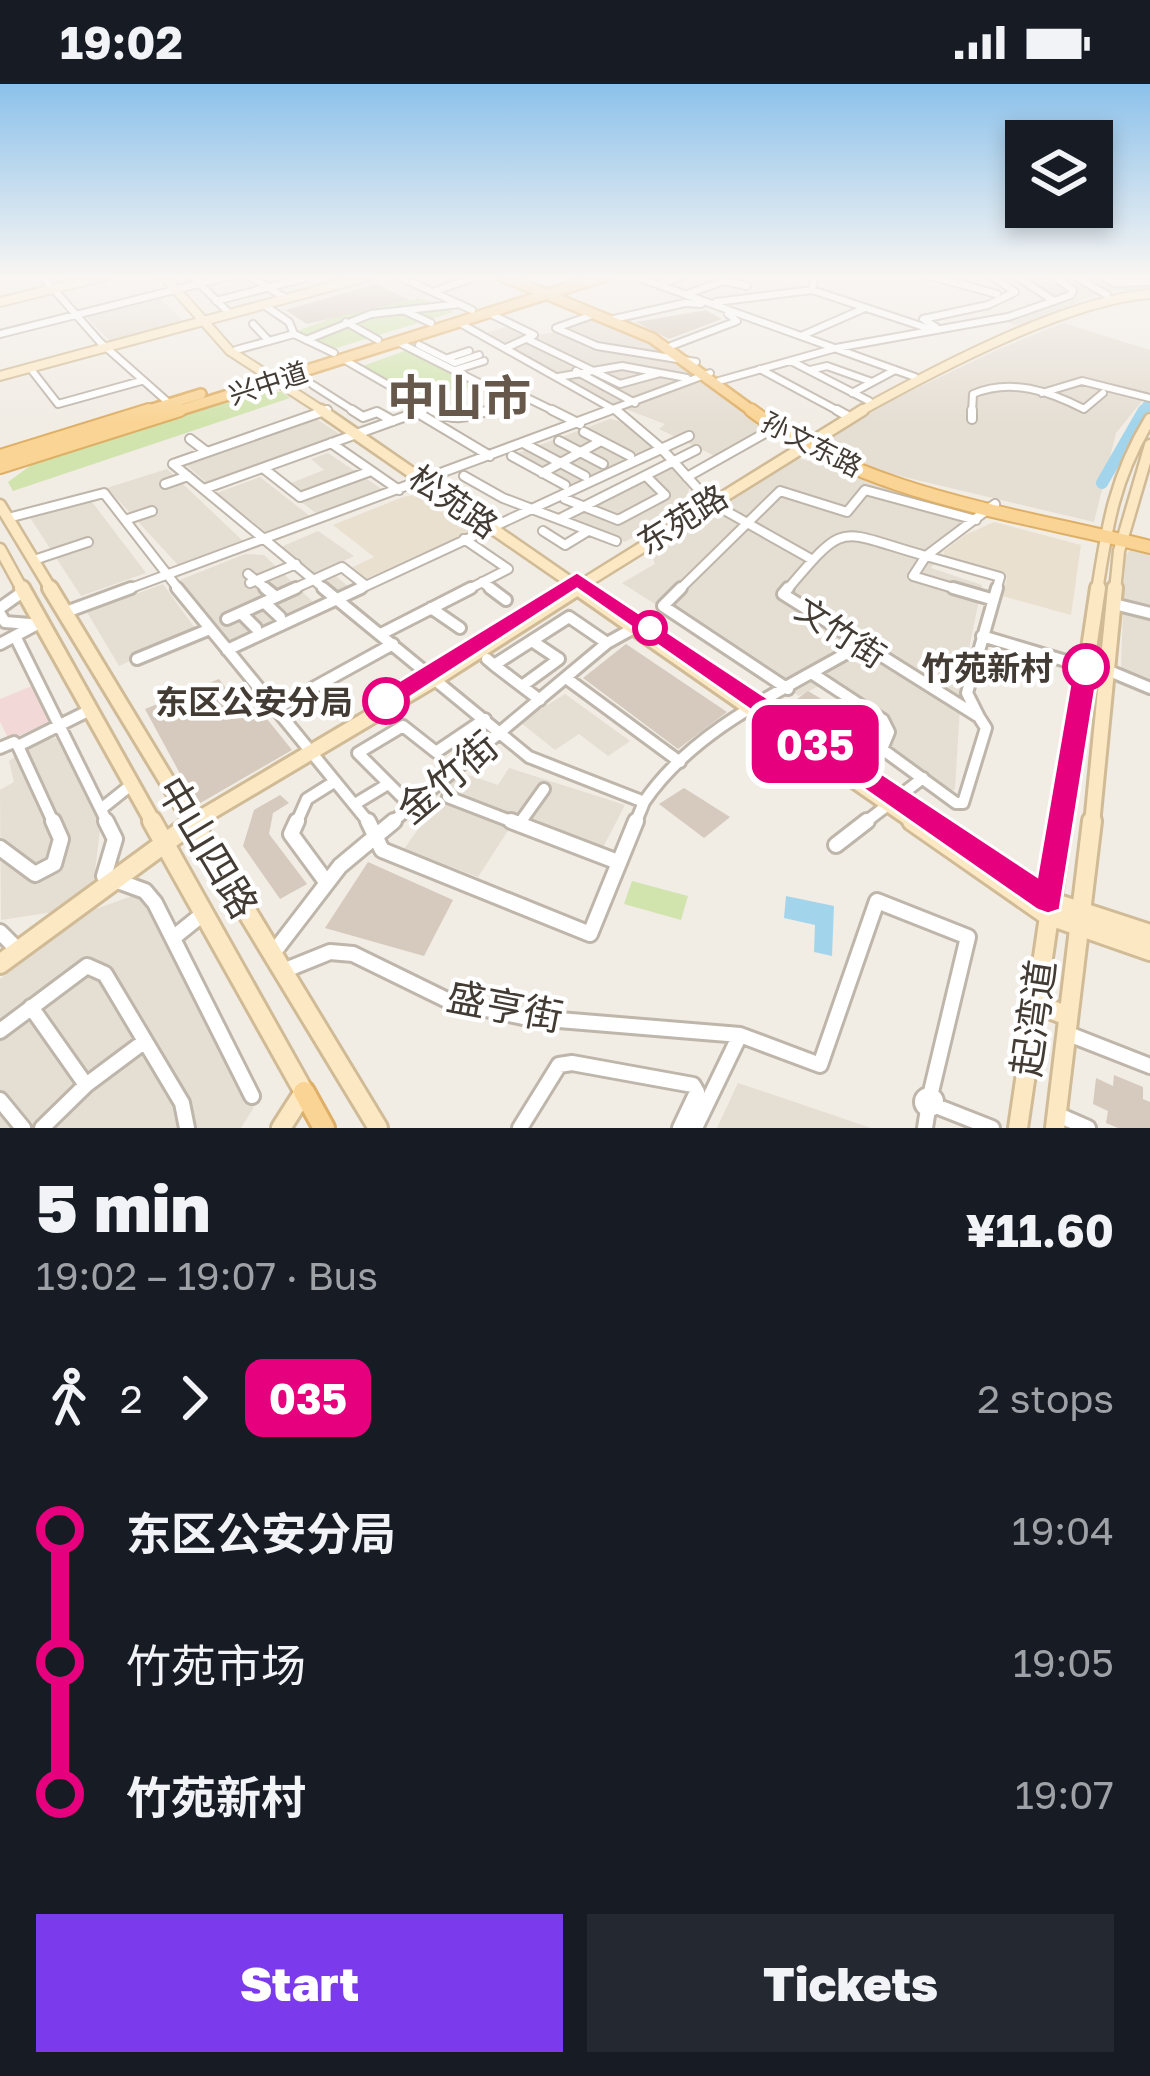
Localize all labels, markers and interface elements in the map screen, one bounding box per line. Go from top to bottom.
text: 19:02 [60,15,183,69]
map controls [1005,120,1113,228]
button: layers [1005,120,1113,228]
street label: 兴中道 [225,355,311,411]
district label: 中山市 [387,368,531,426]
street label: 孙文东路 [757,405,867,483]
street label: 松苑路 [402,457,506,545]
street label: 东苑路 [630,476,734,562]
street label: 文竹街 [789,589,893,675]
unlabelled marker [634,612,666,644]
marker: 竹苑新村 [1064,645,1108,689]
place label: 竹苑新村 [921,648,1053,687]
marker: 东区公安分局 [364,679,408,723]
place label: 东区公安分局 [155,682,353,721]
line badge: 035 [746,705,884,783]
text: 035 [776,719,854,769]
street label: 金竹街 [387,721,507,833]
street label: 中山四路 [148,768,268,926]
street label: 起湾道 [1002,957,1064,1079]
street label: 盛亨街 [443,972,567,1040]
text: 5 min [36,1167,210,1247]
text: ¥11.60 [966,1203,1114,1257]
text: 19:02 – 19:07 · Bus [36,1252,378,1299]
icon: walk [36,1365,102,1431]
icon: forward [161,1365,227,1431]
text: 035 [269,1373,347,1423]
text: 2 [120,1375,143,1422]
text: 2 stops [977,1375,1114,1422]
text: 东区公安分局 [126,1506,396,1560]
text: 19:04 [1012,1507,1114,1554]
text: 竹苑市场 [126,1638,306,1692]
text: 19:05 [1013,1639,1114,1686]
text: 竹苑新村 [126,1770,306,1824]
text: 19:07 [1015,1771,1114,1818]
button: Start [36,1914,563,2052]
button: Tickets [587,1914,1114,2052]

